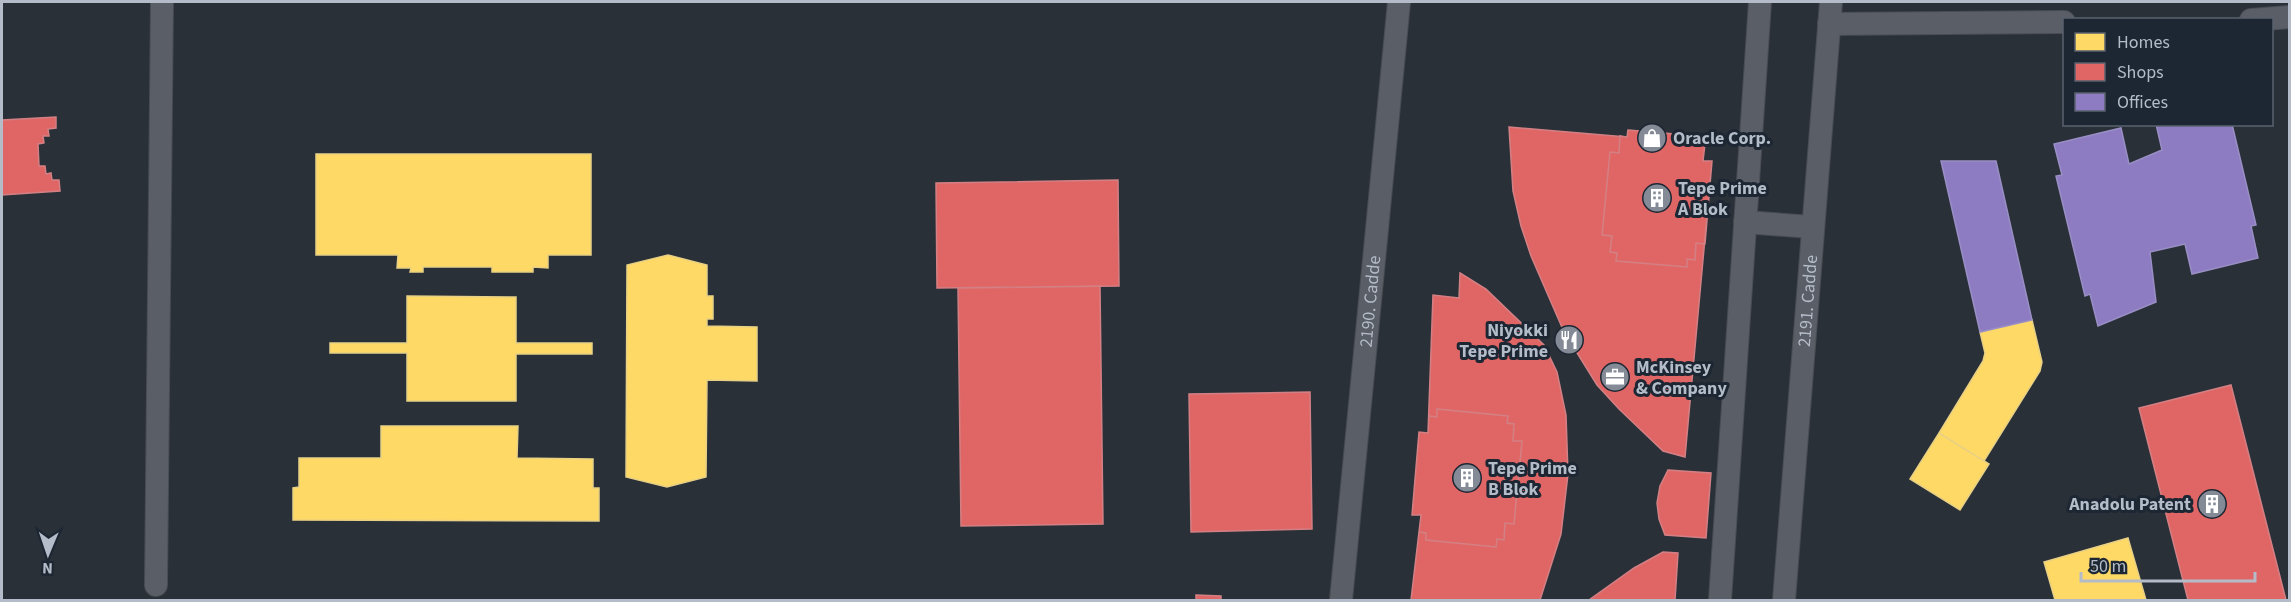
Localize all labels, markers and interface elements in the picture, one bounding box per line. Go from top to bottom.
legend [2063,18,2273,126]
text: Homes [2117,30,2170,55]
text: Shops [2117,60,2164,85]
text: Offices [2117,90,2168,115]
shop icon: Oracle Corp. [1636,122,1668,154]
place label: Oracle Corp. [1673,126,1771,151]
place label: Tepe Prime A Blok [1677,176,1767,222]
building icon: Tepe Prime A Blok [1641,182,1673,214]
street label: 2190. Cadde [1353,254,1387,348]
street label: 2191. Cadde [1791,254,1824,348]
place label: Niyokki Tepe Prime [1459,318,1548,364]
restaurant icon: Niyokki Tepe Prime [1553,324,1585,356]
place label: McKinsey & Company [1636,355,1727,401]
office icon: McKinsey & Company [1599,361,1631,393]
place label: Tepe Prime B Blok [1488,456,1577,502]
building icon: Tepe Prime B Blok [1451,462,1483,494]
building icon: Anadolu Patent [2196,488,2228,520]
place label: Anadolu Patent [2068,492,2191,517]
north arrow [18,524,78,584]
scale bar [2081,545,2255,583]
text: 50 m [2090,554,2126,579]
text: N [42,557,53,579]

